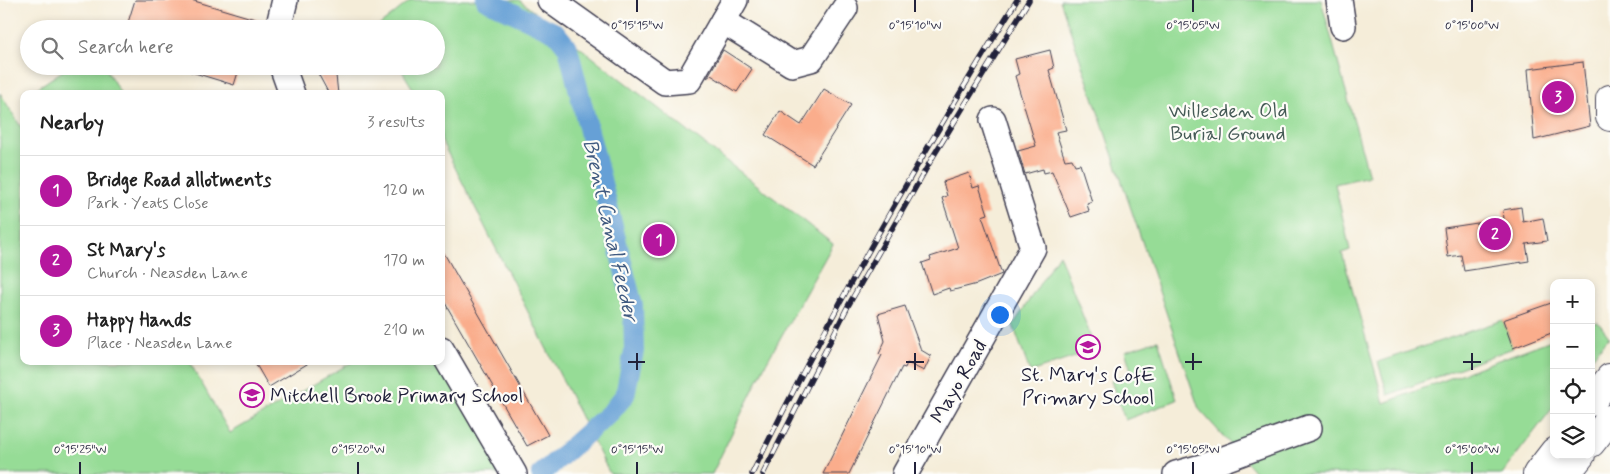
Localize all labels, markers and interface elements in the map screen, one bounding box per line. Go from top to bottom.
text: 0°15'15"W [611,18,663,34]
text: 0°15'10"W [889,18,941,34]
text: 0°15'05"W [1166,18,1220,34]
text: 0°15'00"W [1445,18,1499,34]
search box [20,20,445,75]
icon: search [38,34,66,62]
text: Search here [78,35,174,60]
pin: 3 [1542,78,1574,116]
park label: Willesden Old Burial Ground [1168,98,1288,148]
text: Nearby [40,109,104,137]
text: 3 results [367,112,425,133]
water label: Brent Canal Feeder [575,136,645,326]
text: Bridge Road allotments [87,168,271,193]
text: 1 [52,180,60,201]
text: 120 m [383,180,425,201]
text: Park · Yeats Close [87,193,208,214]
pin: 2 [1479,215,1511,253]
pin: 1 [643,221,675,259]
text: St Mary's [87,238,165,263]
text: 2 [52,250,60,271]
text: 170 m [383,250,425,271]
text: Church · Neasden Lane [87,263,248,284]
map controls [1550,279,1595,459]
button: + [1550,279,1595,324]
your location [987,302,1013,328]
text: Happy Hands [87,308,191,333]
text: 3 [52,320,60,341]
text: 210 m [384,320,425,341]
button: − [1550,324,1595,369]
text: Place · Neasden Lane [87,333,233,354]
school or university icon: St. Mary's CofE Primary School [1075,334,1101,360]
street label: Mayo Road [924,335,994,429]
place label: St. Mary's CofE Primary School [1021,362,1155,412]
button: locate [1550,369,1595,414]
school or university icon: Mitchell Brook Primary School [239,382,265,408]
place label: Mitchell Brook Primary School [270,383,523,410]
button: layers [1550,414,1595,459]
text: 0°15'25"W [54,442,106,458]
text: 0°15'20"W [331,442,385,458]
text: 0°15'15"W [611,442,663,458]
text: 0°15'10"W [889,442,941,458]
text: 0°15'05"W [1166,442,1220,458]
text: 0°15'00"W [1445,442,1499,458]

